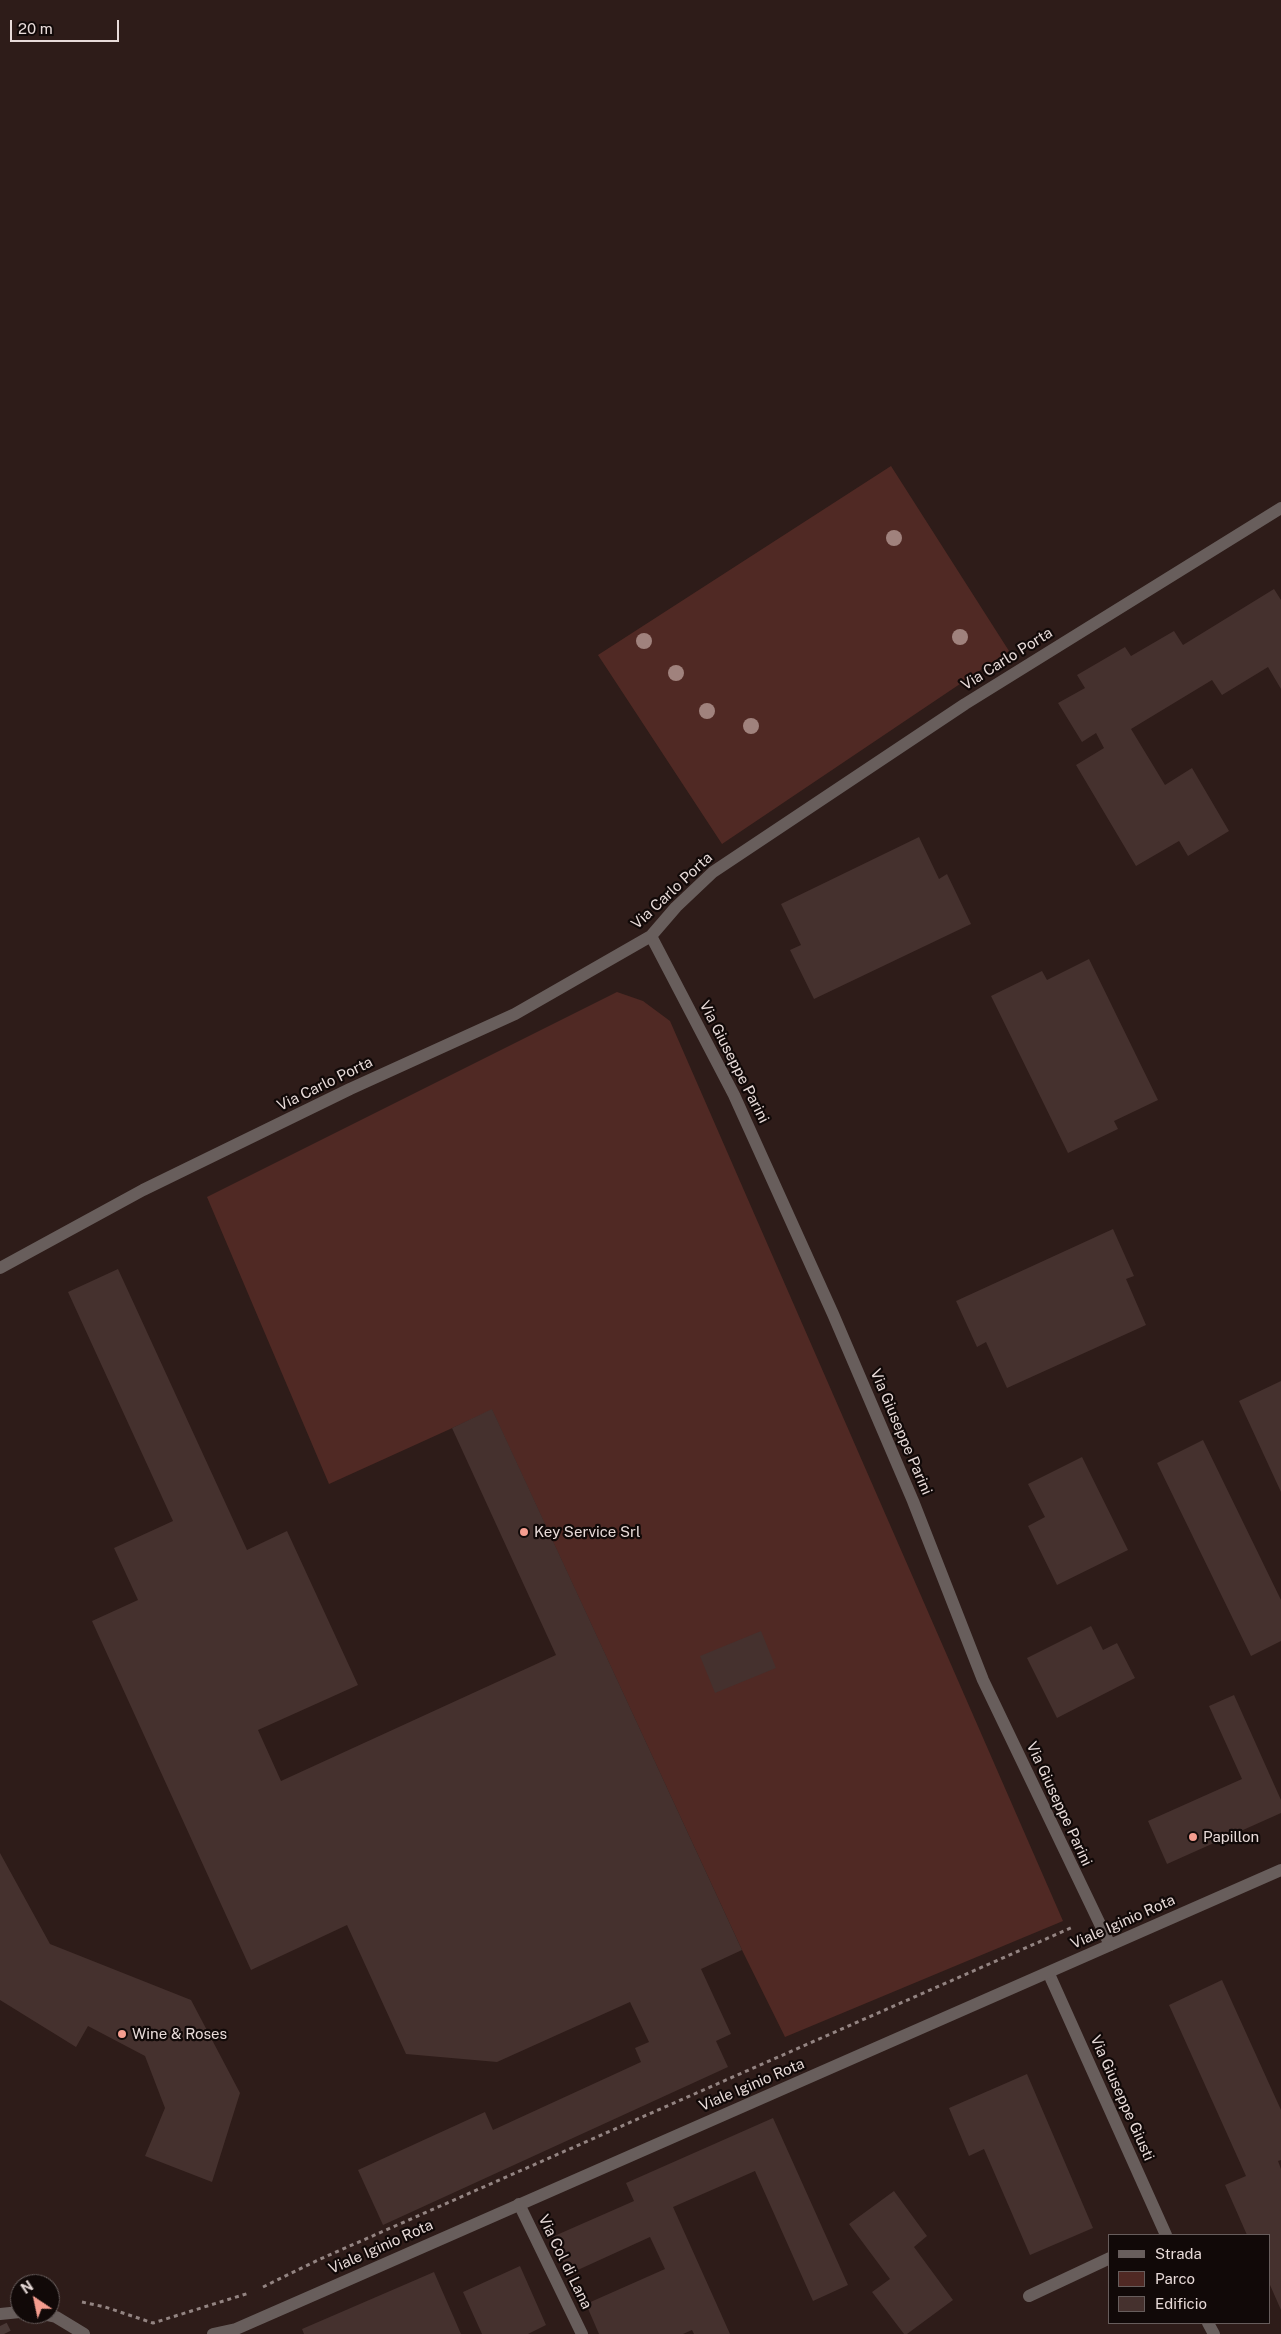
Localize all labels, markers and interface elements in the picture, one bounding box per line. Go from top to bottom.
scale bar [12,10,121,42]
text: 20 m [18,20,53,37]
street label: Via Carlo Porta [958,624,1056,694]
street label: Via Carlo Porta [628,849,716,933]
street label: Via Giuseppe Parini [695,998,773,1126]
street label: Via Carlo Porta [274,1053,376,1115]
street label: Via Giuseppe Parini [866,1366,936,1498]
place label: Key Service Srl [534,1523,640,1541]
marker: Key Service Srl [518,1526,530,1538]
street label: Via Giuseppe Parini [1022,1739,1096,1869]
place label: Papillon [1203,1828,1259,1846]
marker: Papillon [1187,1831,1199,1843]
street label: Viale Iginio Rota [1068,1891,1178,1953]
place label: Wine & Roses [132,2025,227,2043]
marker: Wine & Roses [116,2028,128,2040]
street label: Via Giuseppe Giusti [1086,2032,1158,2164]
street label: Viale Iginio Rota [697,2055,807,2115]
street label: Via Col di Lana [534,2212,596,2312]
street label: Viale Iginio Rota [326,2216,436,2278]
legend [1108,2234,1271,2324]
text: Strada [1155,2245,1202,2262]
text: Parco [1155,2270,1195,2287]
north arrow [10,2274,60,2324]
text: N [18,2278,36,2297]
text: Edificio [1155,2295,1207,2312]

